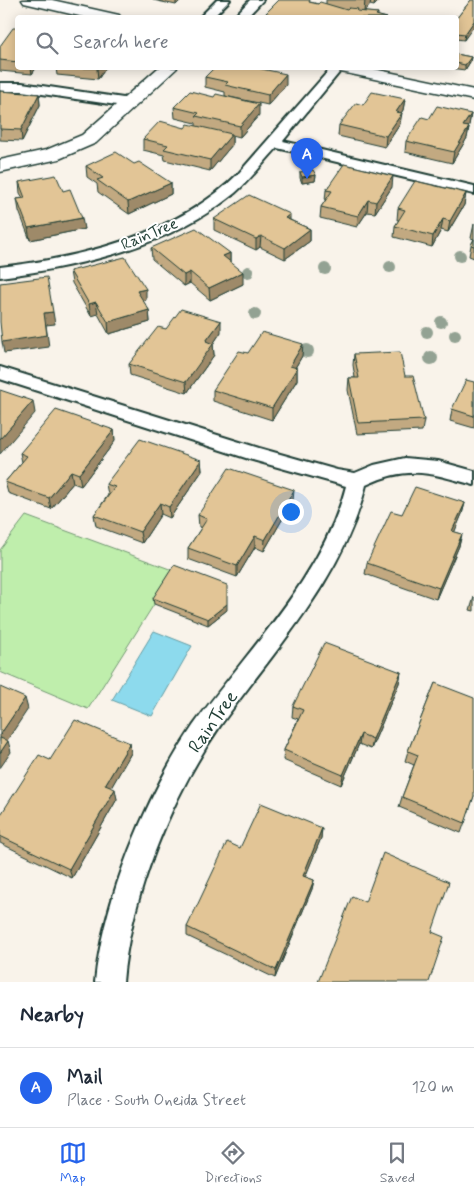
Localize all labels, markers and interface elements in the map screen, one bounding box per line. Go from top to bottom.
search box [15,15,459,70]
icon: search [33,29,61,57]
text: Search here [73,30,169,55]
pin: A [291,138,323,179]
street label: RainTree [118,213,181,256]
your location [278,499,304,525]
street label: RainTree [183,686,244,758]
text: Nearby [20,1001,84,1029]
text: Mail [67,1065,103,1090]
text: A [31,1077,41,1098]
text: 120 m [412,1077,454,1098]
text: Place · South Oneida Street [67,1090,246,1111]
tab: Map [59,1139,87,1187]
tab: Directions [205,1139,262,1187]
tab: Saved [380,1139,415,1187]

